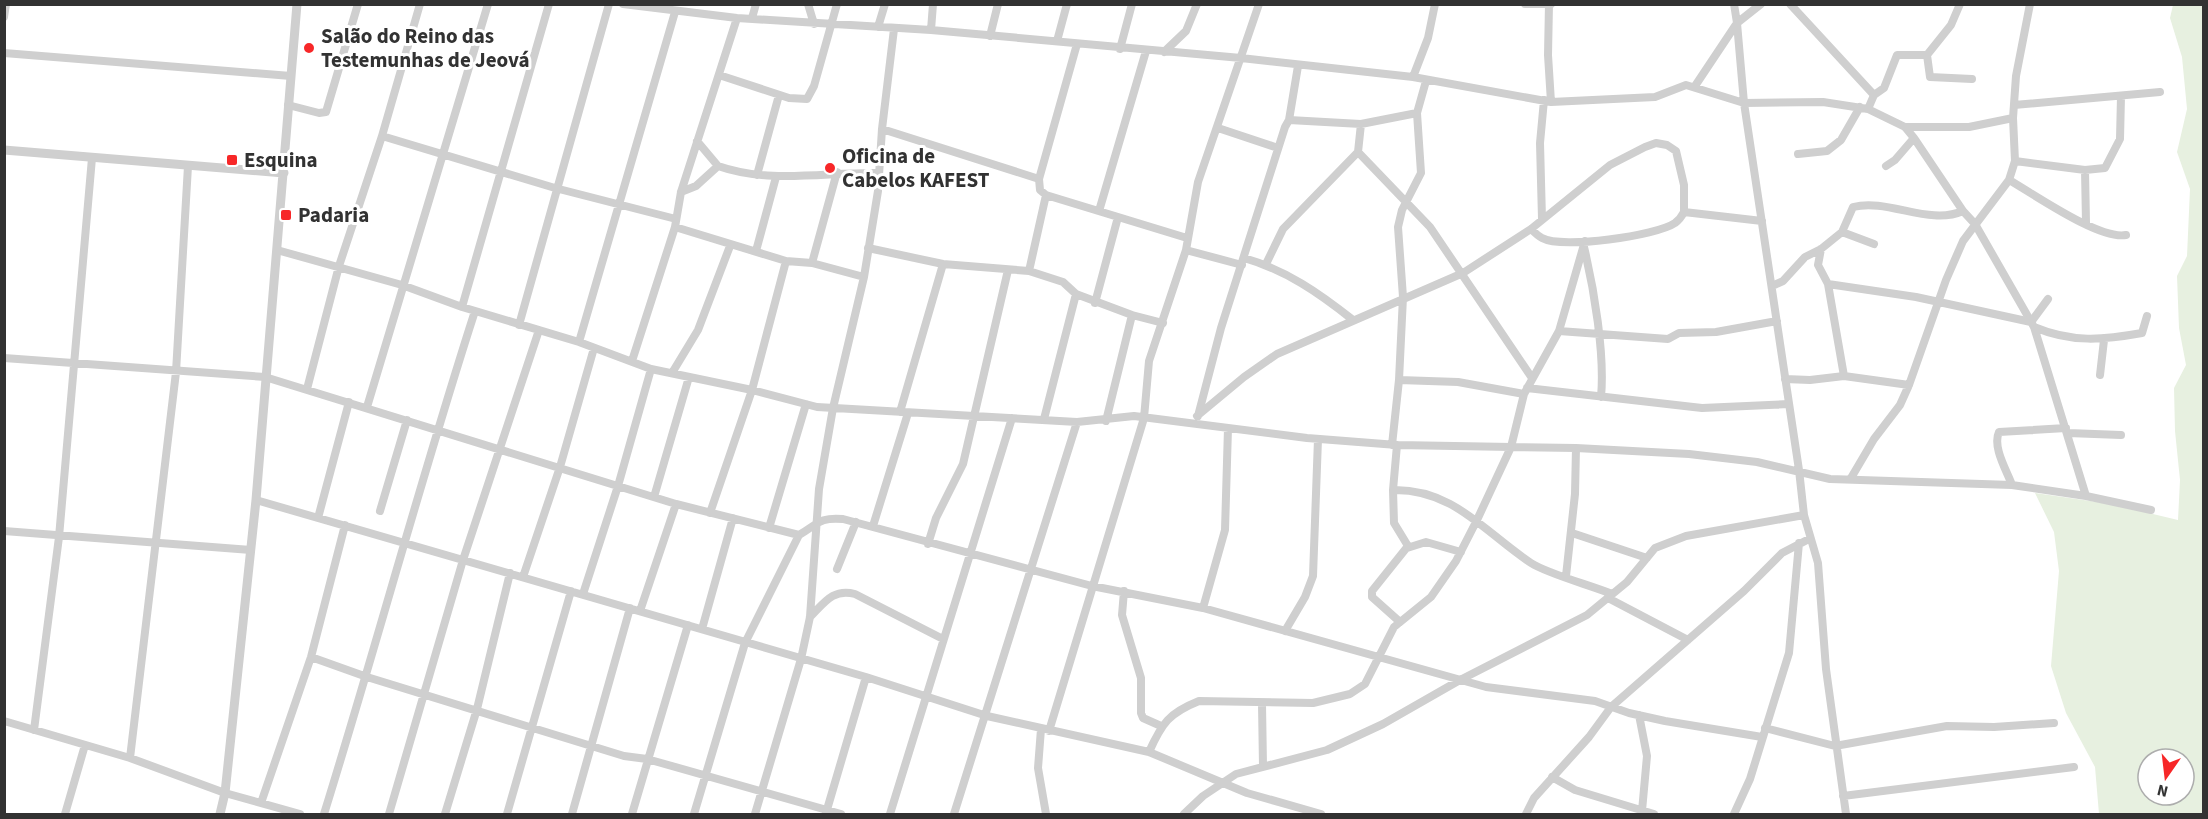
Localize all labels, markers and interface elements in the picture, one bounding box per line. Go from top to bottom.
place label: Salão do Reino das Testemunhas de Jeová [321,21,530,75]
marker: Salão do Reino das Testemunhas de Jeová [302,41,316,55]
place label: Oficina de Cabelos KAFEST [842,141,990,195]
place label: Esquina [244,145,318,175]
marker: Esquina [225,153,239,167]
marker: Oficina de Cabelos KAFEST [823,161,837,175]
place label: Padaria [298,200,369,230]
marker: Padaria [279,208,293,222]
north arrow [2136,747,2196,807]
text: N [2155,779,2170,803]

